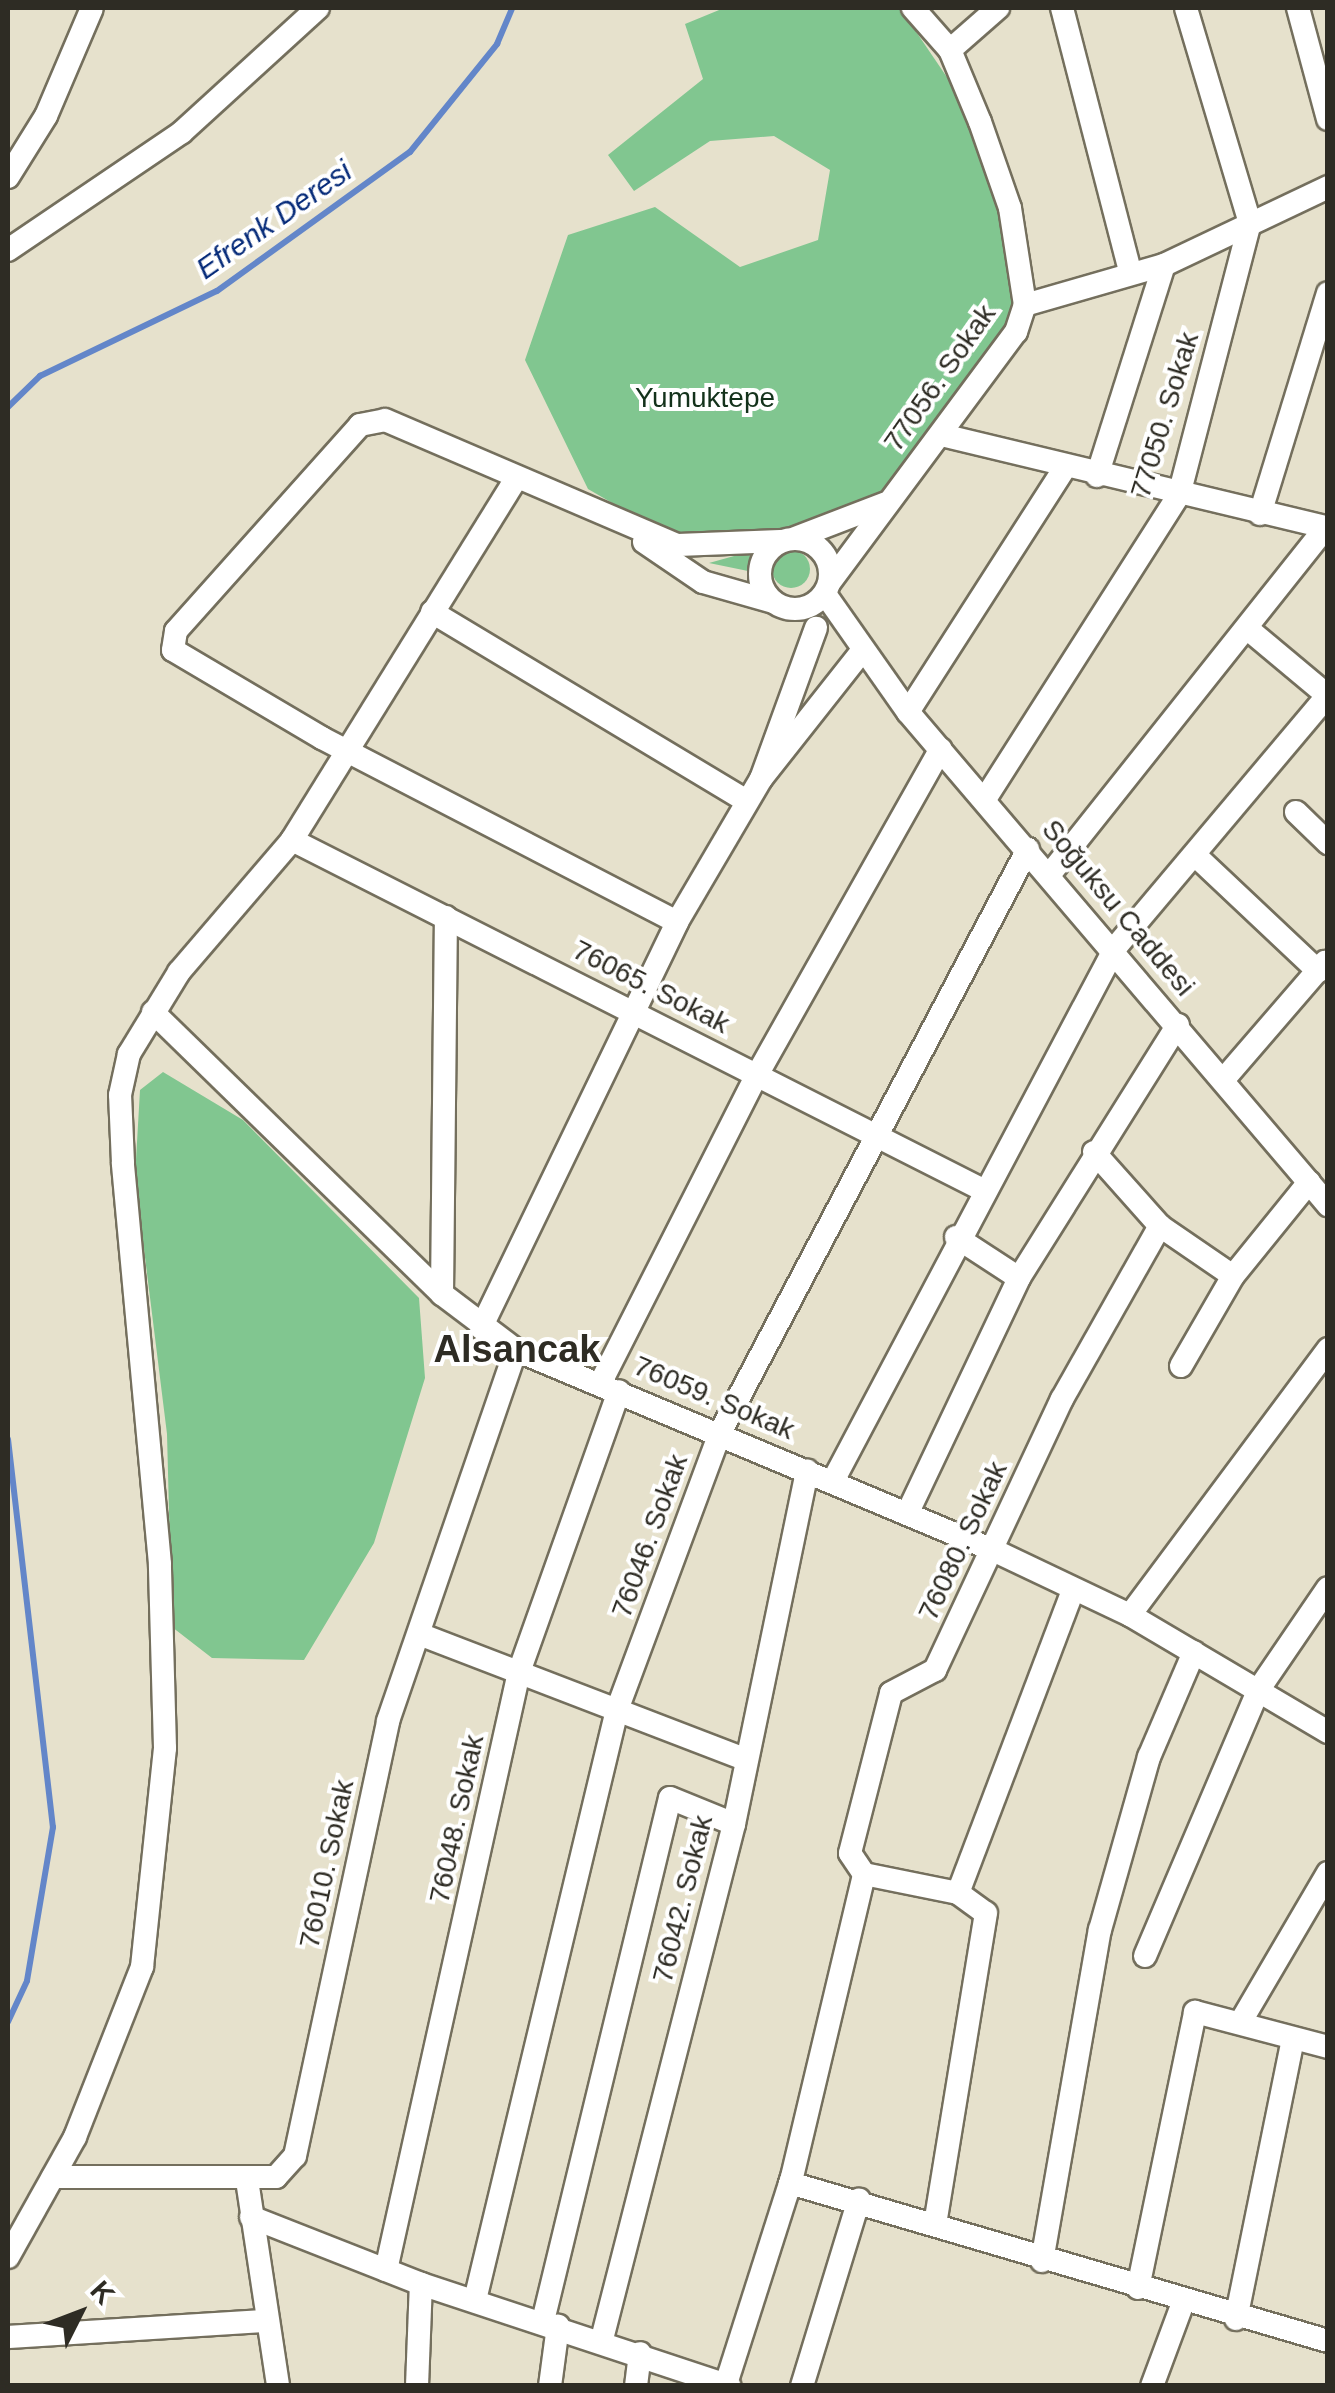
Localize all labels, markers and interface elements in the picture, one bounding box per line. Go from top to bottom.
water label: Efrenk Deresi [189,153,359,287]
street label: 77056. Sokak [877,298,1003,458]
street label: 77050. Sokak [1124,328,1206,502]
park label: Yumuktepe [635,381,775,415]
street label: Soğuksu Caddesi [1035,813,1201,1003]
street label: 76065. Sokak [567,933,735,1041]
district label: Alsancak [434,1327,600,1373]
street label: 76059. Sokak [629,1349,799,1447]
street label: 76046. Sokak [605,1450,695,1622]
street label: 76080. Sokak [912,1456,1014,1626]
street label: 76048. Sokak [423,1732,491,1906]
street label: 76010. Sokak [293,1777,361,1951]
street label: 76042. Sokak [646,1812,720,1986]
north arrow [30,2263,130,2363]
text: K [84,2275,121,2310]

